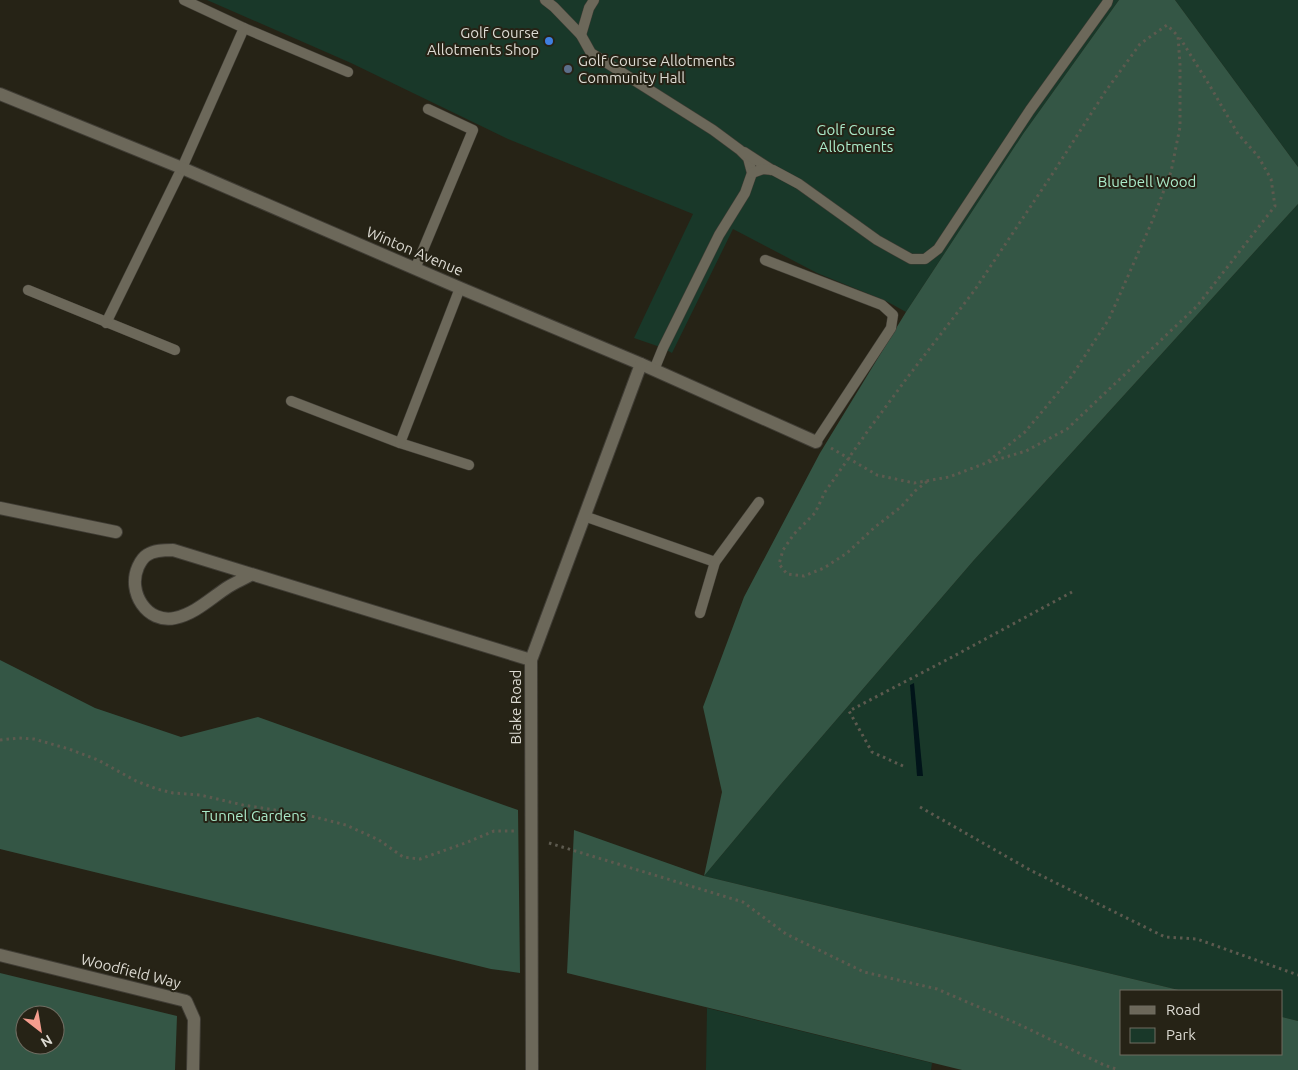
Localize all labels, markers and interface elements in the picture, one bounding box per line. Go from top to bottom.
place label: Golf Course Allotments Shop [427,24,539,58]
marker: Golf Course Allotments Shop [543,35,555,47]
place label: Golf Course Allotments Community Hall [578,52,735,86]
marker: Golf Course Allotments Community Hall [562,63,574,75]
park label: Golf Course Allotments [817,121,895,155]
park label: Bluebell Wood [1098,173,1196,190]
street label: Winton Avenue [364,223,466,279]
street label: Blake Road [507,670,524,744]
park label: Tunnel Gardens [202,807,306,824]
street label: Woodfield Way [79,950,183,992]
legend [1120,990,1283,1055]
text: Road [1166,1001,1201,1018]
north arrow [15,1005,65,1055]
text: Park [1166,1026,1196,1043]
text: N [38,1032,55,1051]

